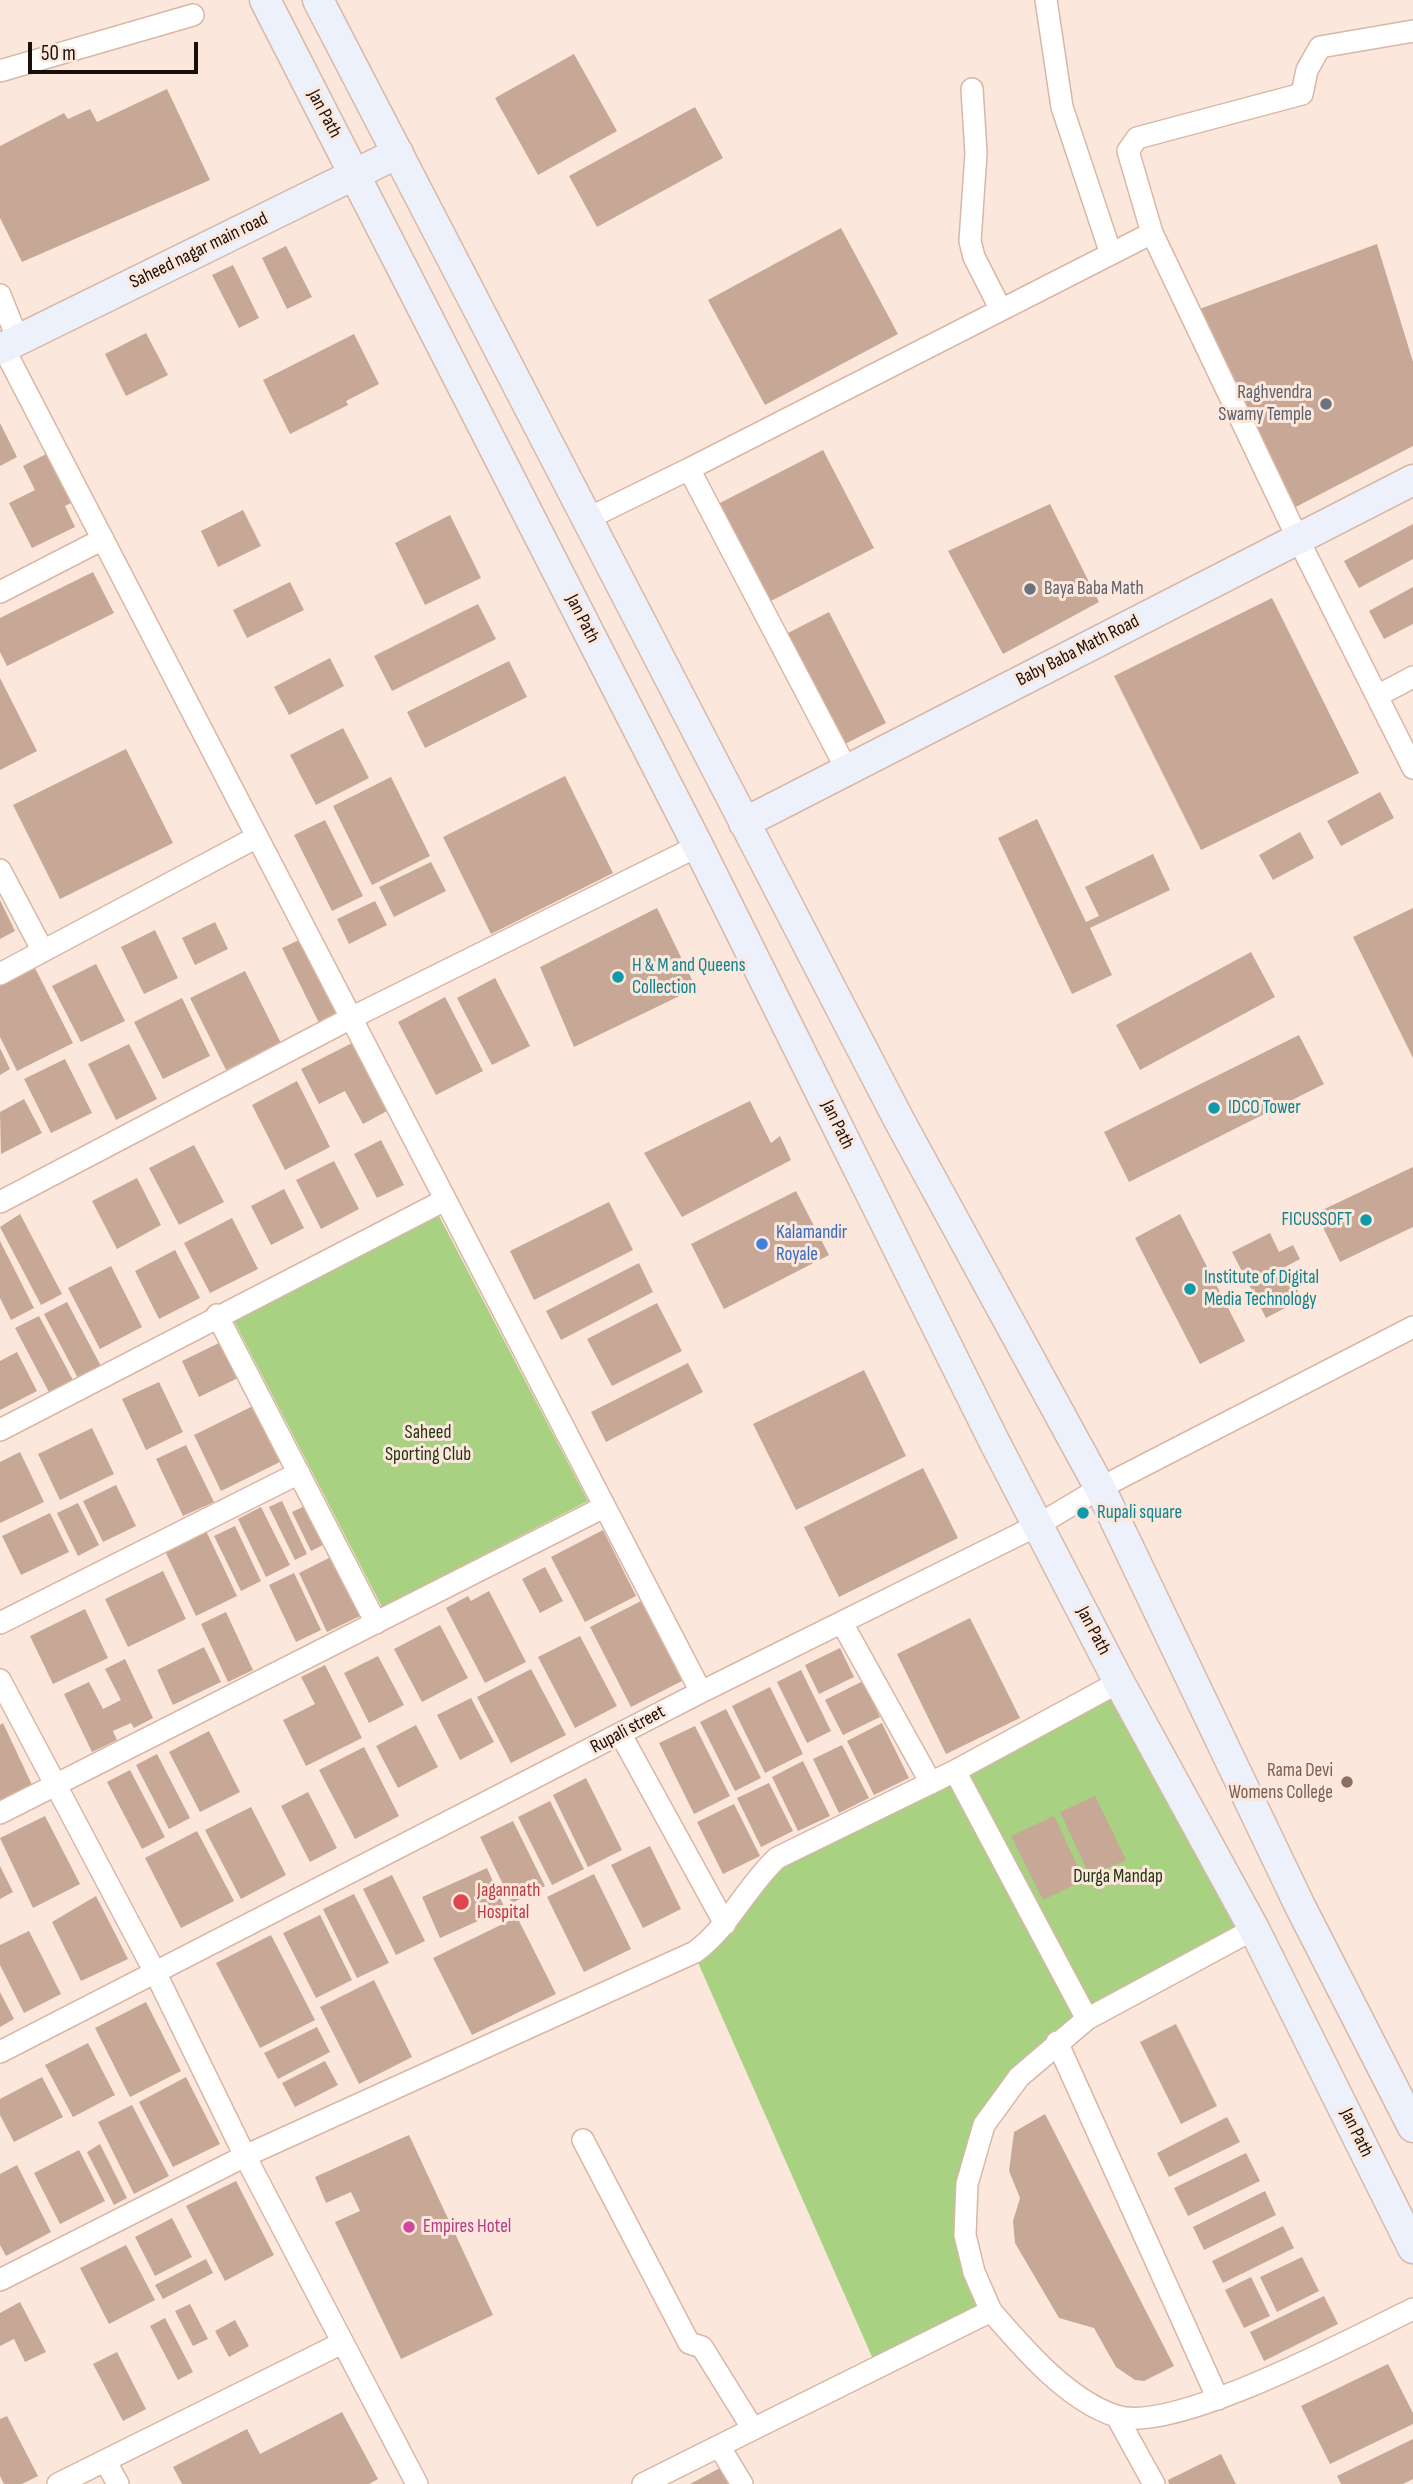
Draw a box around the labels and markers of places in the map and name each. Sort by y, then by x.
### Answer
place label: Raghvendra Swamy Temple [1218,382,1312,426]
marker: Raghvendra Swamy Temple [1318,396,1334,412]
place label: Baya Baba Math [1044,578,1144,600]
marker: Baya Baba Math [1022,581,1038,597]
place label: H & M and Queens Collection [632,955,746,999]
marker: H & M and Queens Collection [610,969,626,985]
place label: IDCO Tower [1228,1097,1301,1119]
marker: IDCO Tower [1206,1100,1222,1116]
place label: FICUSSOFT [1282,1209,1352,1231]
marker: FICUSSOFT [1358,1212,1374,1228]
place label: Kalamandir Royale [776,1222,847,1266]
marker: Kalamandir Royale [754,1236,770,1252]
place label: Institute of Digital Media Technology [1204,1267,1319,1311]
marker: Institute of Digital Media Technology [1182,1281,1198,1297]
place label: Rupali square [1097,1502,1182,1524]
marker: Rupali square [1075,1505,1091,1521]
place label: Rama Devi Womens College [1228,1760,1333,1804]
marker: Rama Devi Womens College [1339,1774,1355,1790]
place label: Jagannath Hospital [477,1880,540,1924]
marker: Jagannath Hospital [451,1892,471,1912]
place label: Empires Hotel [423,2216,511,2238]
marker: Empires Hotel [401,2219,417,2235]

